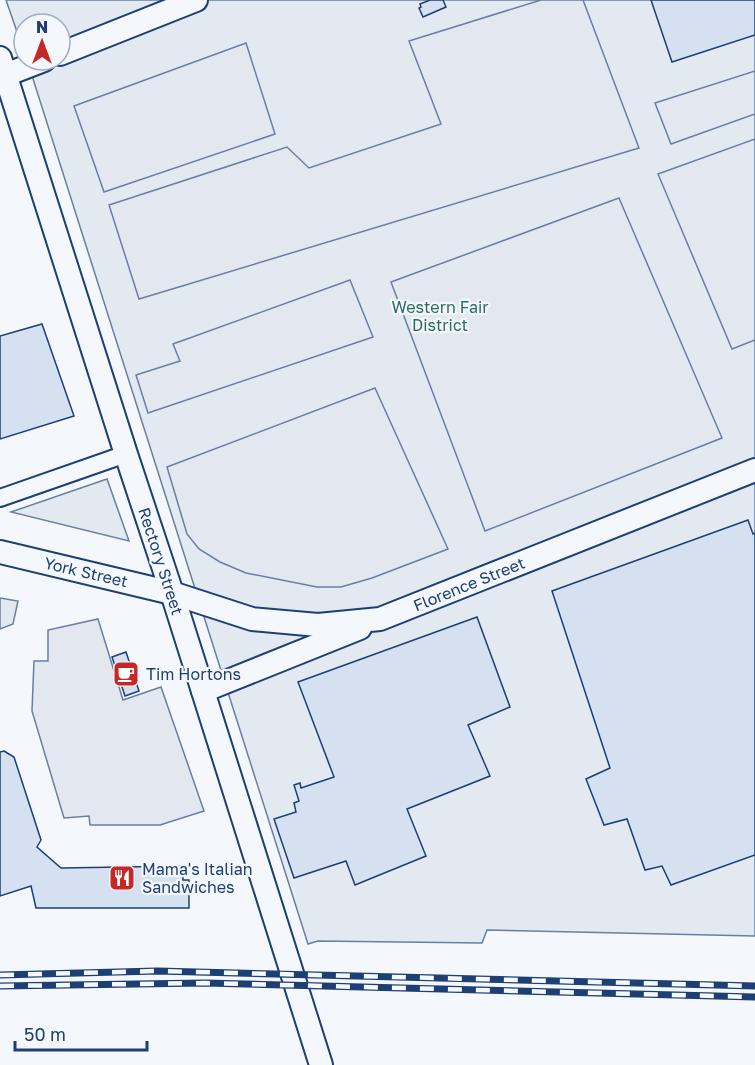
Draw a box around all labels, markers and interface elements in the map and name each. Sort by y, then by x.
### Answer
north arrow [12,12,72,72]
text: N [36,17,48,37]
park label: Western Fair District [391,297,489,335]
street label: Rectory Street [134,505,188,617]
street label: York Street [42,553,130,591]
street label: Florence Street [410,553,528,615]
cafe icon: Tim Hortons [111,659,141,689]
place label: Tim Hortons [146,664,241,684]
place label: Mama's Italian Sandwiches [142,859,253,897]
restaurant icon: Mama's Italian Sandwiches [107,863,137,893]
scale bar [15,1014,147,1052]
text: 50 m [24,1023,66,1045]

